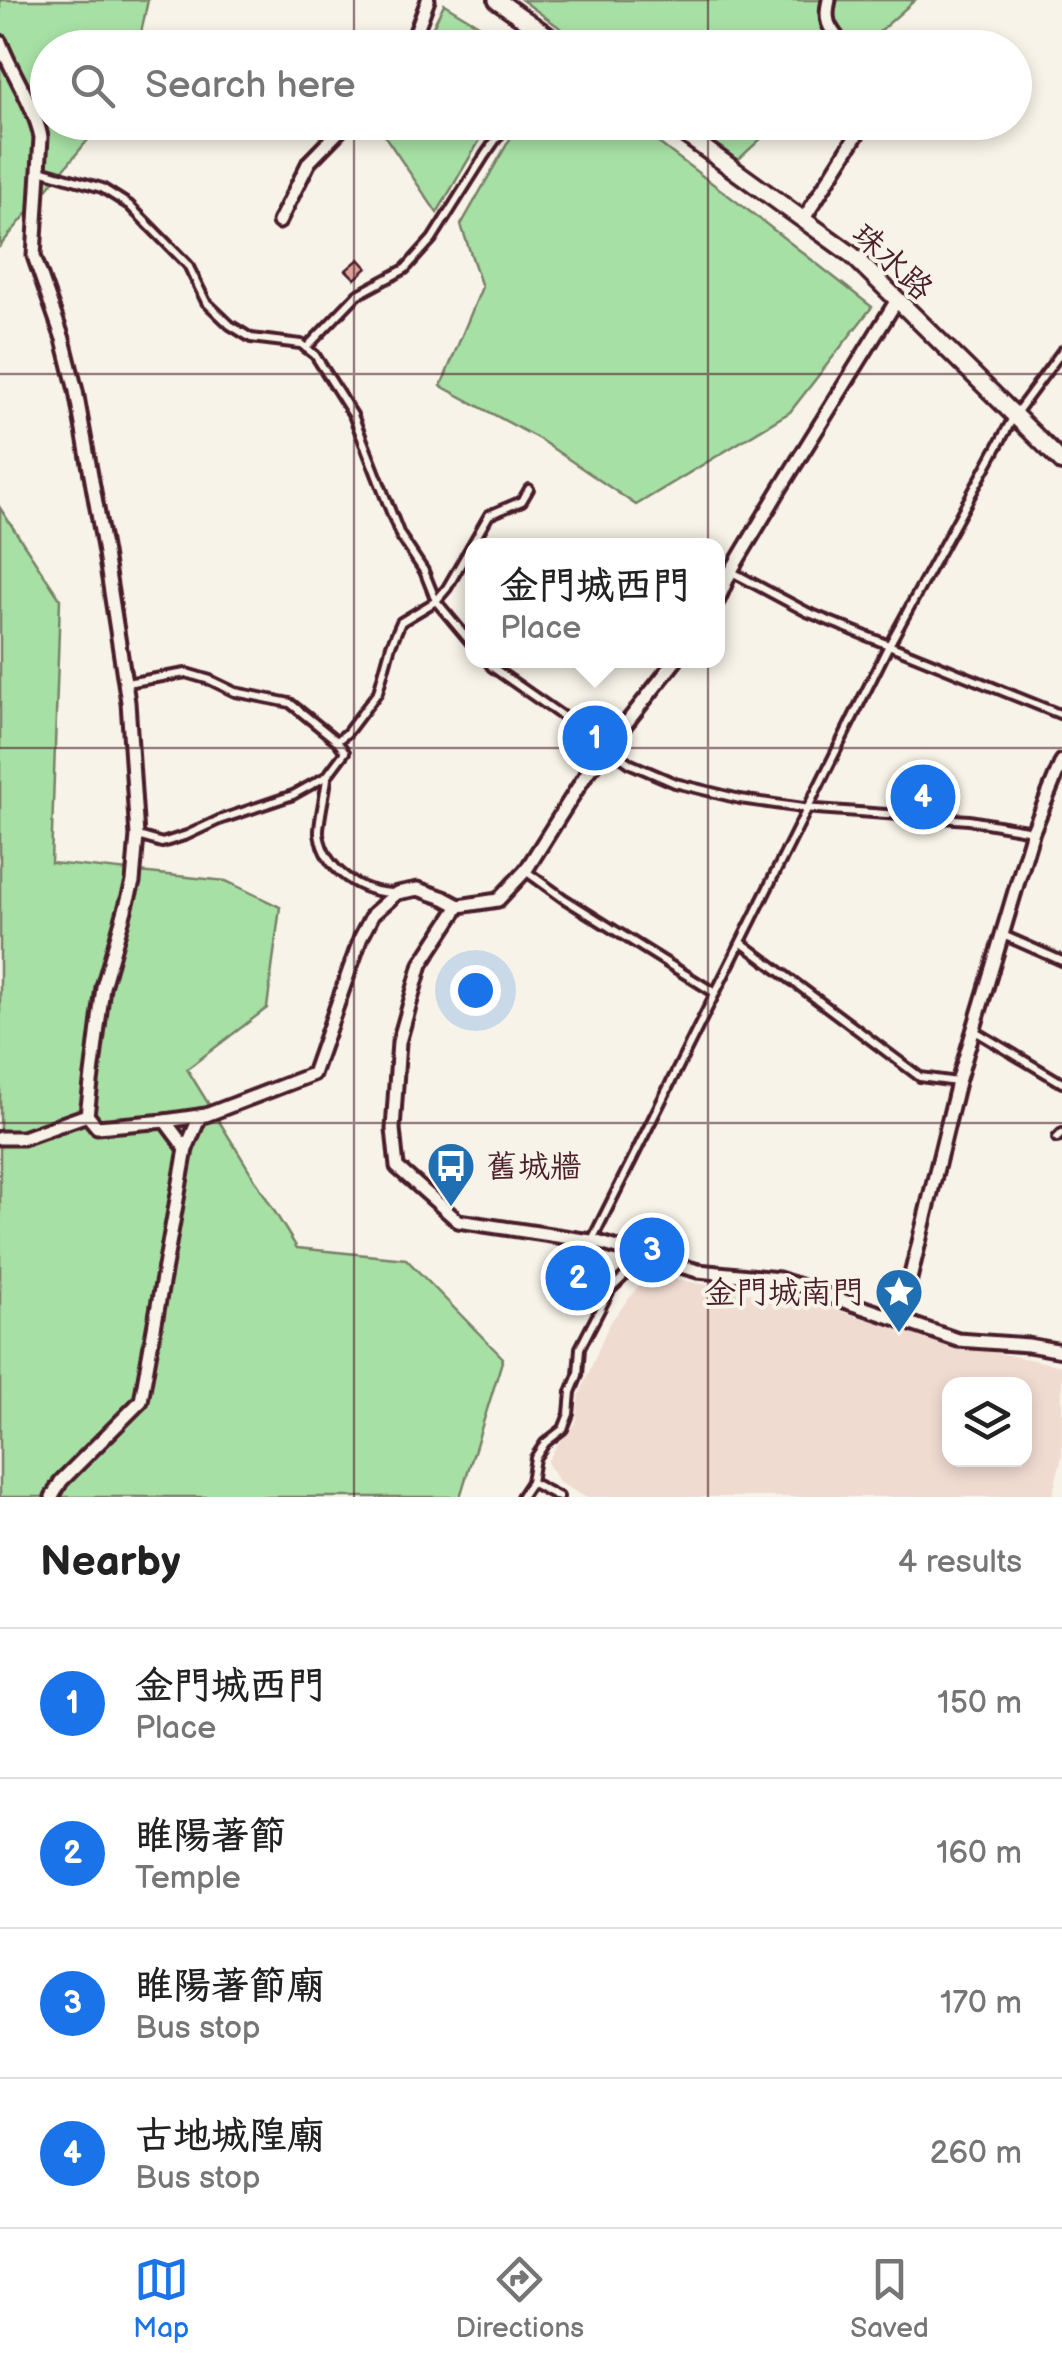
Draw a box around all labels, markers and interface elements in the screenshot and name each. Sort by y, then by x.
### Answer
search box [30,30,1032,140]
icon: search [65,58,120,113]
text: Search here [145,63,356,108]
street label: 珠水路 [844,215,940,309]
popup [465,538,725,668]
text: 金門城西門 [500,564,690,609]
text: Place [500,609,581,648]
pin: 1 [562,700,628,776]
pin: 4 [890,760,956,834]
your location [450,965,501,1016]
bus stop icon: 舊城牆 [425,1140,477,1208]
place label: 舊城牆 [486,1148,582,1187]
pin: 3 [620,1212,684,1288]
pin: 2 [546,1240,610,1316]
place icon: 金門城南門 [873,1266,925,1334]
place label: 金門城南門 [704,1274,864,1313]
map controls [942,1377,1032,1467]
button: layers [942,1377,1032,1467]
text: Nearby [40,1537,180,1588]
text: 4 results [898,1543,1022,1582]
text: 金門城西門 [135,1664,325,1709]
text: 1 [66,1684,79,1723]
text: 150 m [937,1684,1022,1723]
text: Place [135,1709,216,1748]
text: 睢陽著節 [135,1814,287,1859]
text: 2 [63,1834,82,1873]
text: 160 m [936,1834,1022,1873]
text: Temple [135,1859,241,1898]
text: 睢陽著節廟 [135,1964,325,2009]
text: 3 [63,1984,82,2023]
text: 170 m [940,1984,1022,2023]
text: Bus stop [135,2009,261,2048]
text: 古地城隍廟 [135,2114,325,2159]
text: 4 [63,2134,82,2173]
text: 260 m [930,2134,1022,2173]
text: Bus stop [135,2159,261,2198]
tab: Map [133,2252,189,2345]
tab: Directions [455,2252,584,2345]
tab: Saved [850,2252,929,2345]

